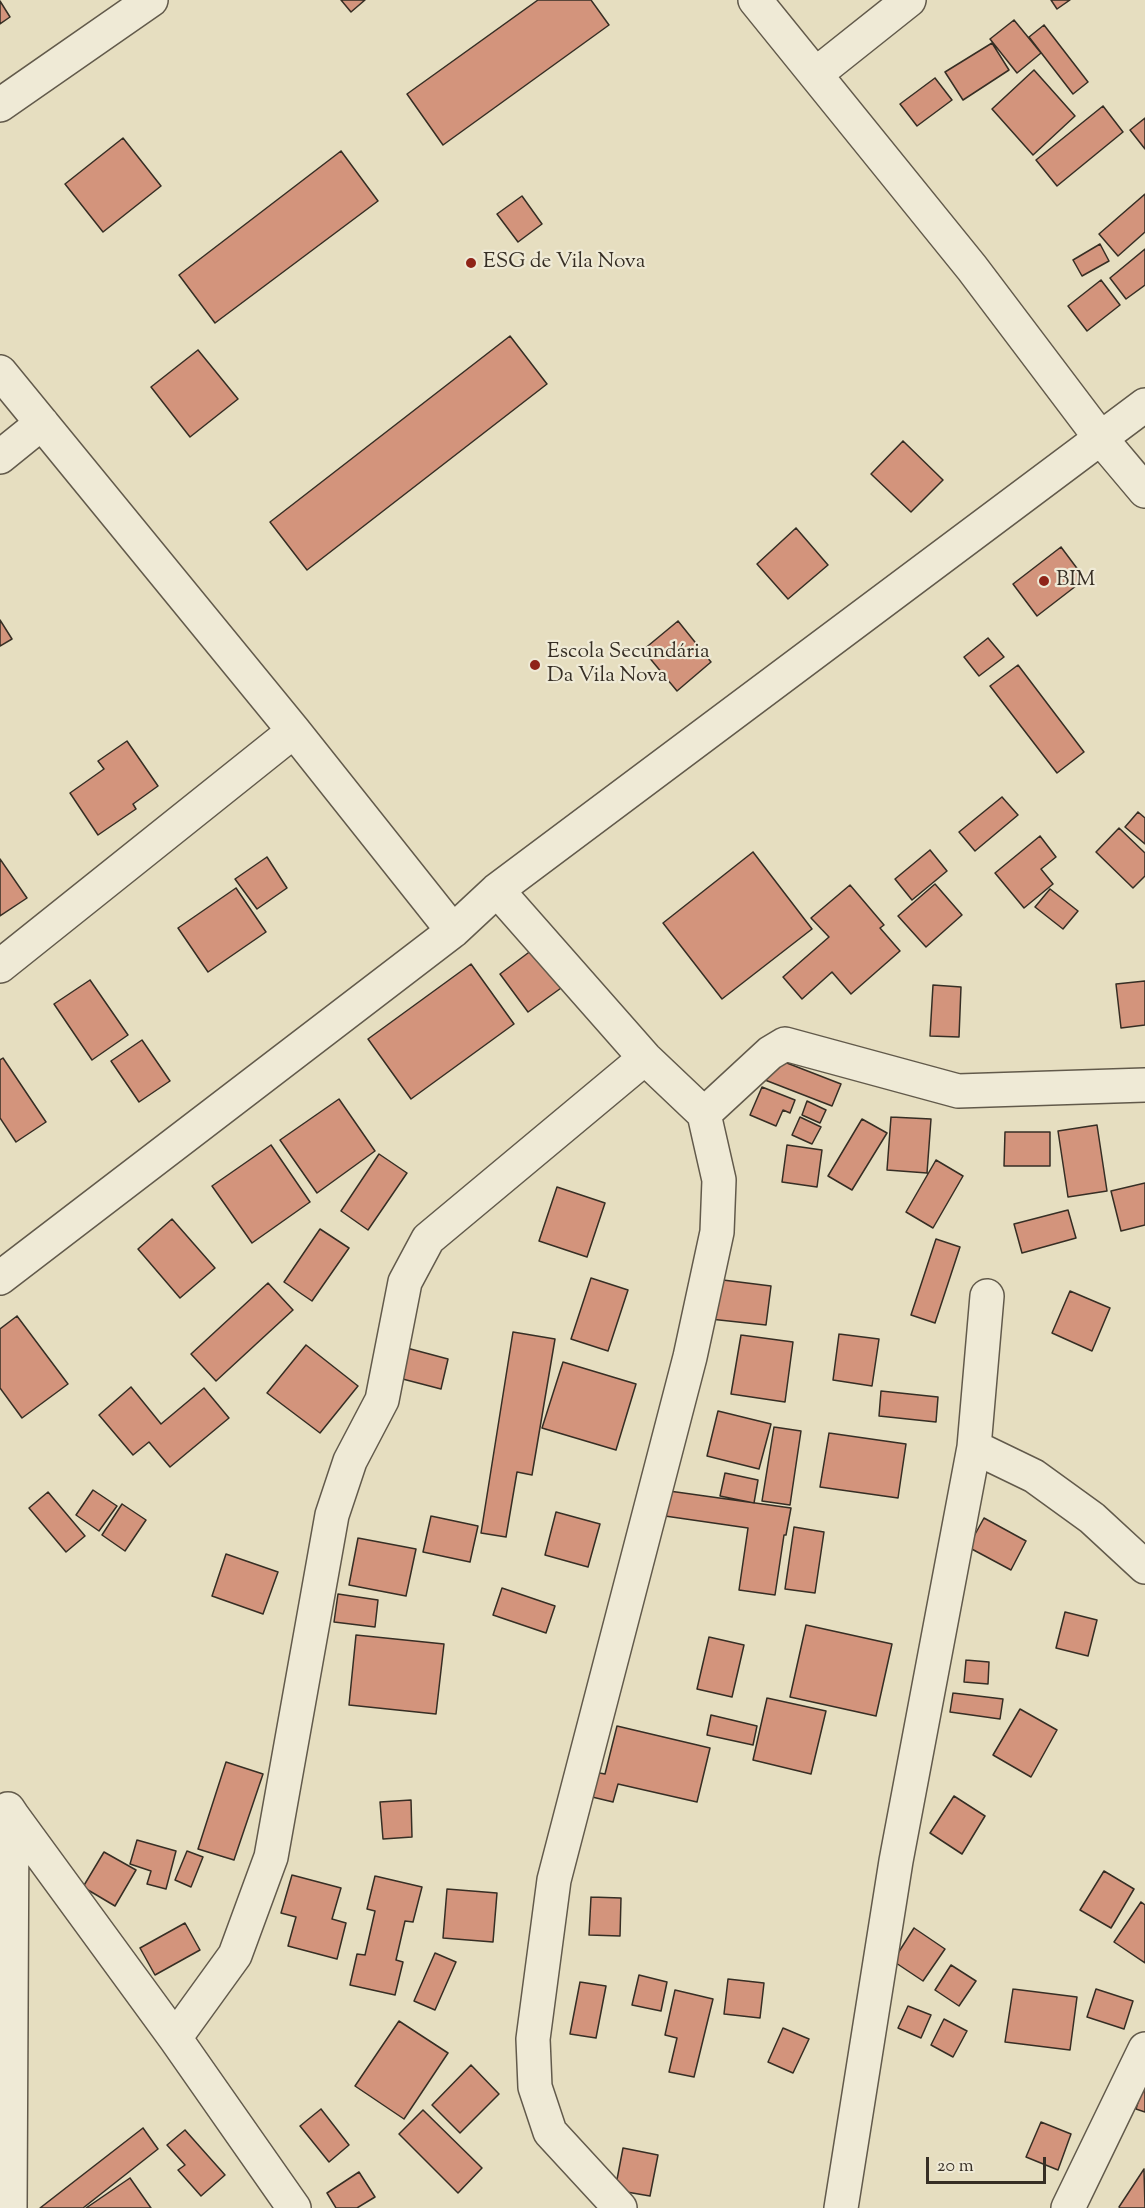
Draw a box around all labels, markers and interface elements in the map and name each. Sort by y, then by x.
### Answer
place label: ESG de Vila Nova [483,250,645,276]
marker: ESG de Vila Nova [464,256,478,270]
place label: BIM [1056,568,1095,594]
marker: BIM [1037,574,1051,588]
place label: Escola Secundária Da Vila Nova [547,640,710,690]
marker: Escola Secundária Da Vila Nova [528,658,542,672]
scale bar [929,2145,1049,2183]
text: 20 m [937,2154,974,2180]

